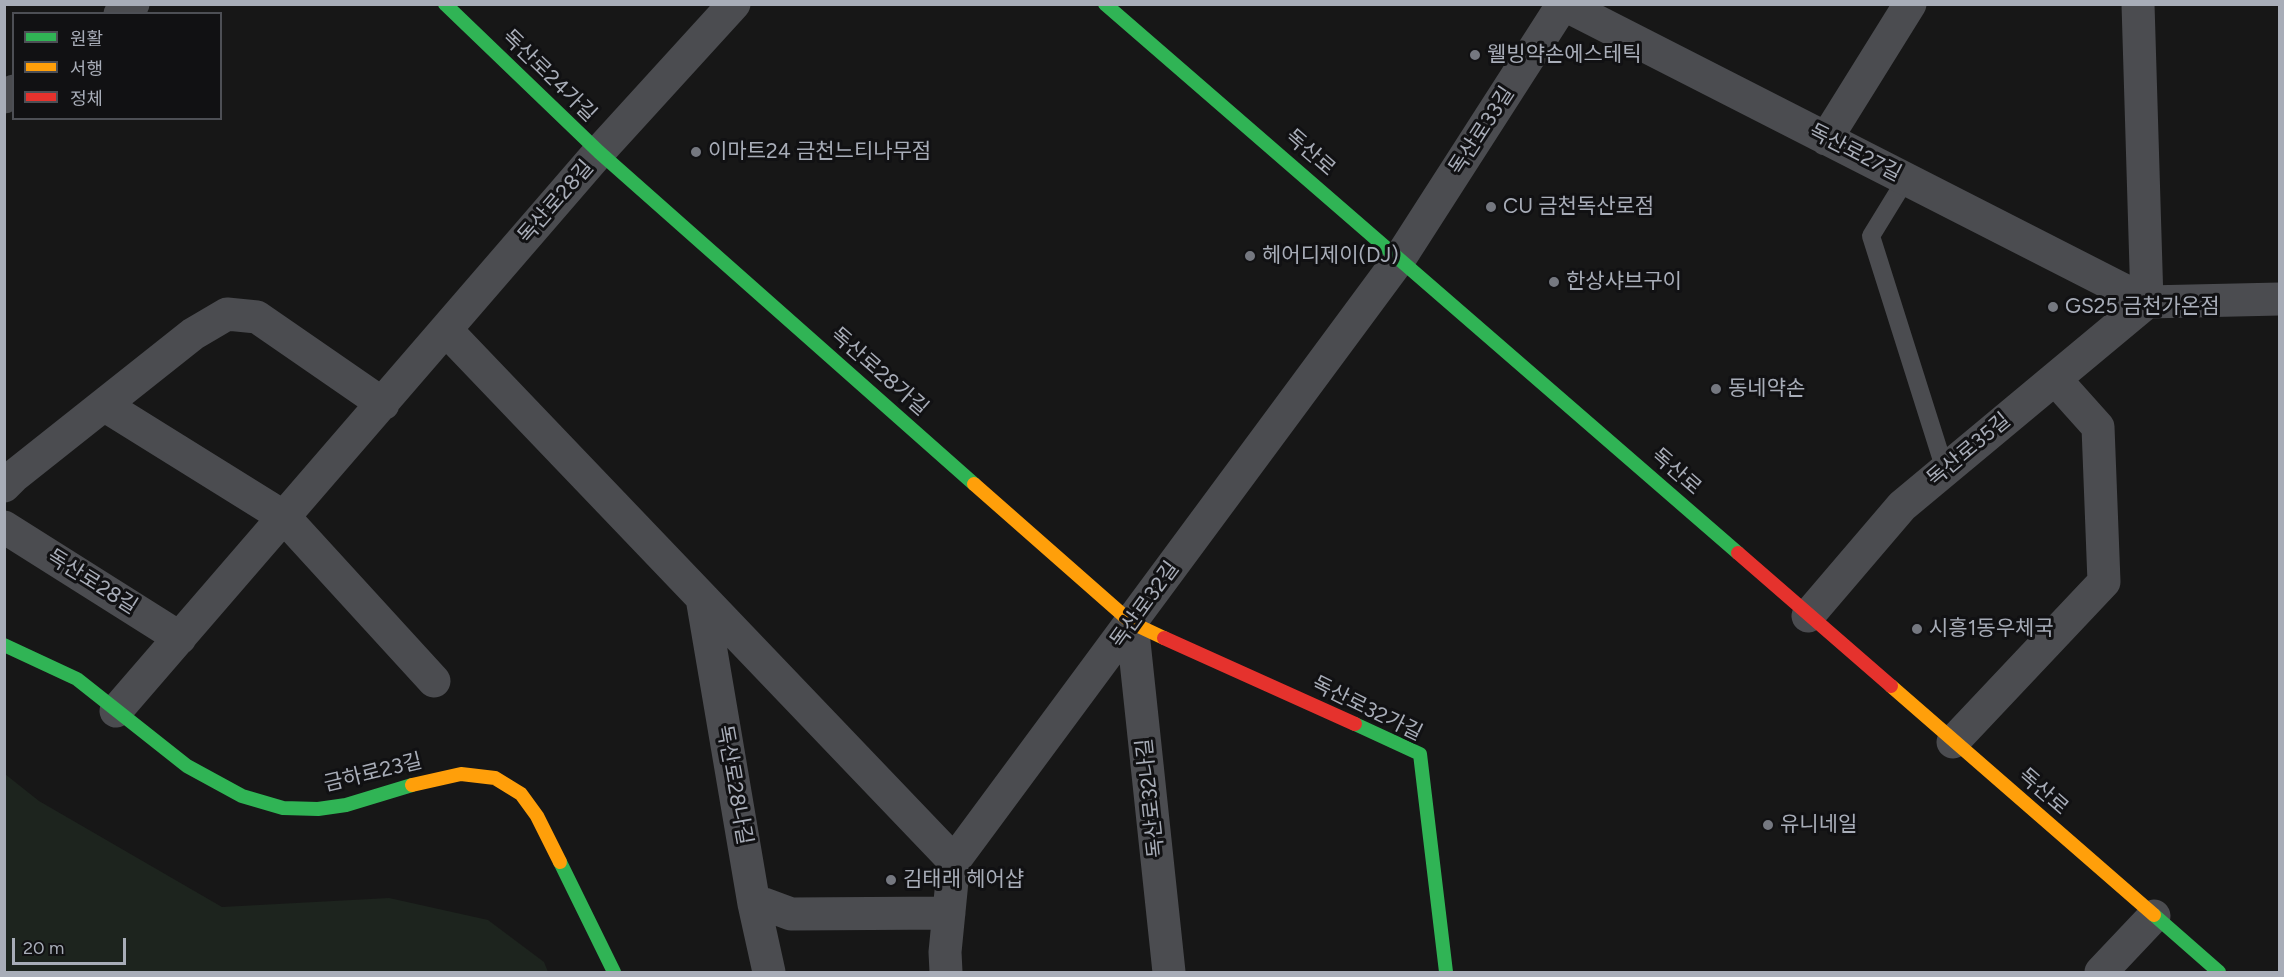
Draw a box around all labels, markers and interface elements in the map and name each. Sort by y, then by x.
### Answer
legend [12,12,222,120]
street label: 독산로24가길 [497,25,601,127]
text: 원활 [70,28,103,50]
place label: 웰빙약손에스테틱 [1487,42,1642,68]
marker: 웰빙약손에스테틱 [1468,48,1482,62]
text: 서행 [70,58,103,80]
street label: 독산로33길 [1444,82,1520,180]
text: 정체 [70,88,103,110]
street label: 독산로27길 [1805,119,1905,187]
street label: 독산로 [1280,124,1340,182]
place label: 이마트24 금천느티나무점 [708,139,931,165]
marker: 이마트24 금천느티나무점 [689,145,703,159]
street label: 독산로28길 [513,155,599,249]
place label: CU 금천독산로점 [1503,194,1654,220]
marker: CU 금천독산로점 [1484,200,1498,214]
place label: 헤어디제이(DJ) [1262,243,1399,269]
marker: 헤어디제이(DJ) [1243,249,1257,263]
place label: 한상샤브구이 [1566,269,1682,295]
marker: 한상샤브구이 [1547,275,1561,289]
place label: GS25 금천가온점 [2065,294,2219,320]
marker: GS25 금천가온점 [2046,300,2060,314]
street label: 독산로28가길 [825,323,933,421]
place label: 동네약손 [1728,376,1805,402]
marker: 동네약손 [1709,382,1723,396]
street label: 독산로35길 [1922,408,2016,492]
street label: 독산로 [1646,443,1706,501]
street label: 독산로28길 [42,544,142,620]
street label: 독산로32길 [1105,557,1185,653]
place label: 시흥1동우체국 [1929,616,2054,642]
marker: 시흥1동우체국 [1910,622,1924,636]
street label: 독산로32가길 [1308,671,1426,747]
street label: 독산로28나길 [711,723,757,847]
street label: 독산로32나길 [1132,737,1170,859]
street label: 금하로23길 [321,749,425,797]
street label: 독산로 [2013,763,2073,821]
place label: 유니네일 [1780,812,1857,838]
marker: 유니네일 [1761,818,1775,832]
place label: 김태래 헤어샵 [903,867,1024,893]
marker: 김태래 헤어샵 [884,873,898,887]
scale bar [15,926,129,964]
text: 20 m [23,937,64,959]

